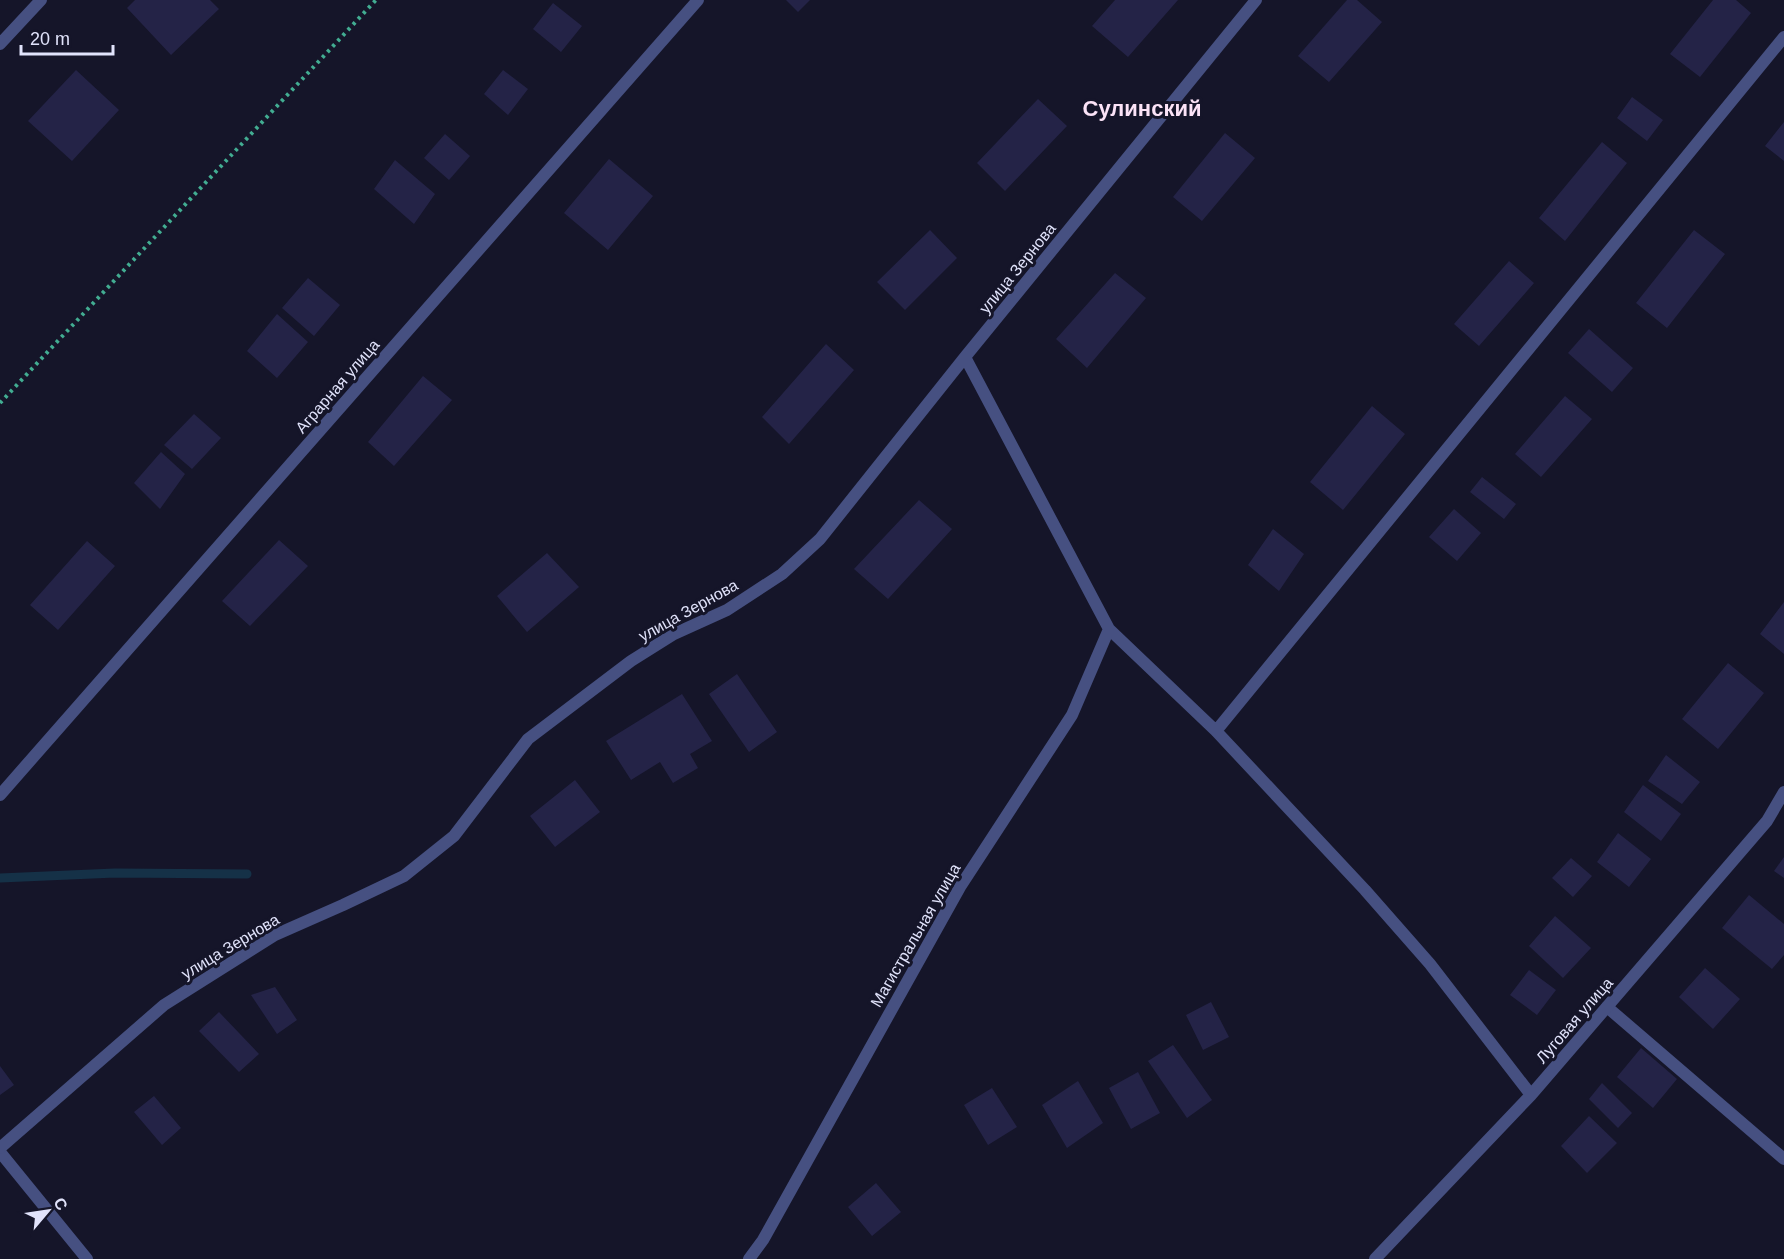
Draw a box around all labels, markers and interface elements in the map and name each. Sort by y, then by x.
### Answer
scale bar [21,18,112,56]
text: 20 m [30,29,70,49]
district label: Сулинский [1083,96,1201,121]
street label: улица Зернова [976,220,1059,317]
street label: Аграрная улица [292,336,383,436]
street label: улица Зернова [636,576,741,645]
street label: Магистральная улица [867,860,964,1010]
street label: улица Зернова [178,911,282,982]
street label: Луговая улица [1533,974,1616,1066]
north arrow [18,1181,78,1241]
text: С [50,1195,71,1214]

